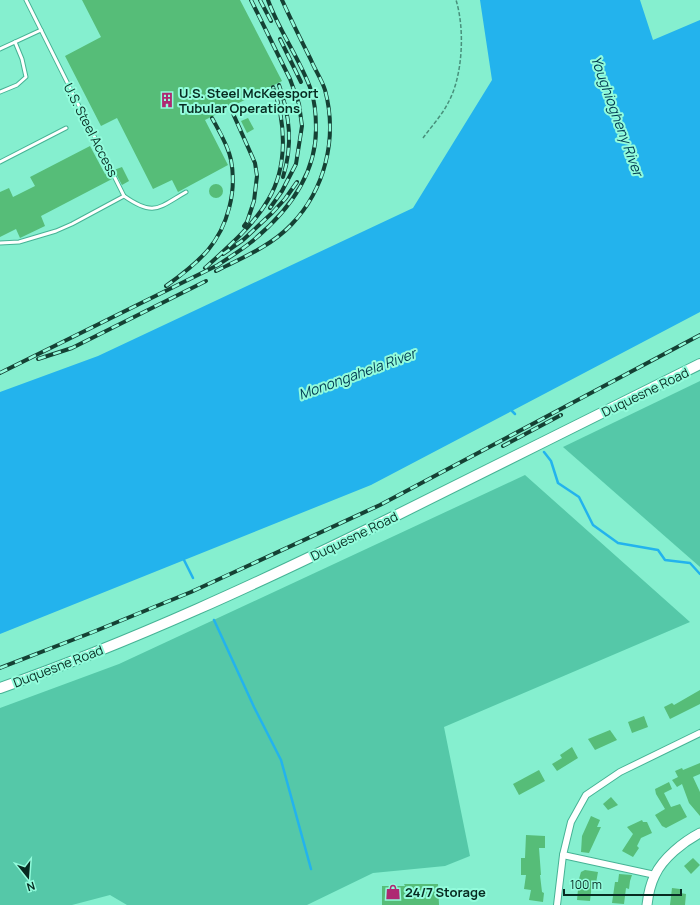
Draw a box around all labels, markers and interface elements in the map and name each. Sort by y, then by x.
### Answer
water label: Youghiogheny River [587,53,649,180]
street label: U.S. Steel Access [60,80,122,180]
place label: U.S. Steel McKeesport Tubular Operations [179,84,319,117]
building icon: U.S. Steel McKeesport Tubular Operations [158,91,176,109]
water label: Monongahela River [296,343,420,404]
street label: Duquesne Road [598,363,692,421]
street label: Duquesne Road [307,507,401,565]
street label: Duquesne Road [10,641,106,691]
north arrow [8,857,48,897]
scale bar [564,871,681,897]
text: 100 m [570,876,602,893]
text: N [25,879,37,895]
shop icon: 24/7 Storage [384,883,402,901]
place label: 24/7 Storage [405,883,486,901]

